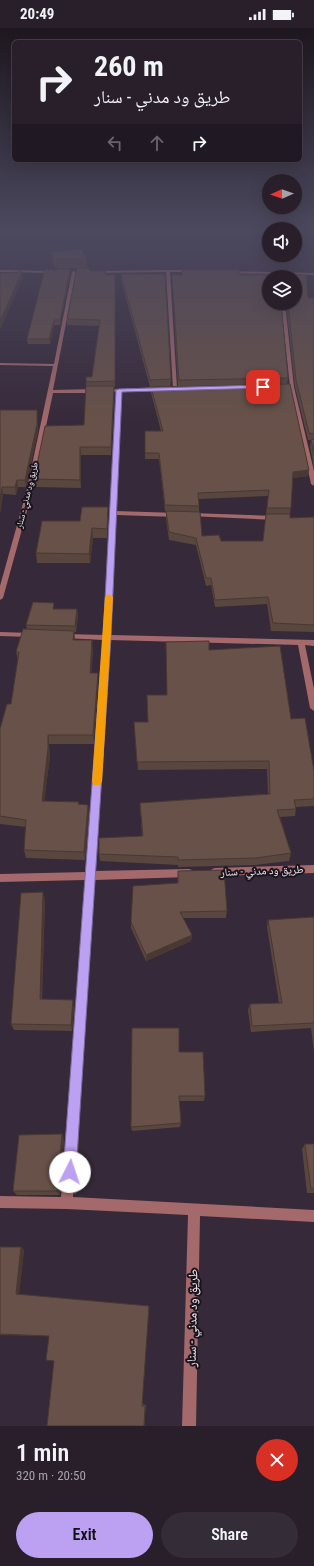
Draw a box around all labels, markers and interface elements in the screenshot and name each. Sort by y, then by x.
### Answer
text: 20:49 [20,5,54,23]
text: 260 m [94,50,164,83]
icon: right [28,56,80,108]
text: طريق ود مدني - سنار [94,86,230,107]
icon: left [104,132,126,154]
icon: ahead [146,132,168,154]
icon: right [188,132,210,154]
north arrow [262,174,302,214]
map controls [262,174,302,310]
button: sound [262,222,302,262]
button: layers [262,270,302,310]
pin [246,370,280,404]
icon: arrive [252,376,274,398]
street label: طريق ود مدني - سنار [14,461,42,531]
street label: طريق ود مدني - سنار [219,863,304,881]
position arrow [49,1151,91,1193]
street label: طريق ود مدني - سنار [184,1269,204,1368]
text: 1 min [16,1439,69,1467]
button: close [256,1439,298,1481]
text: 320 m · 20:50 [16,1468,86,1483]
button: Exit [16,1512,153,1558]
button: Share [161,1512,298,1558]

